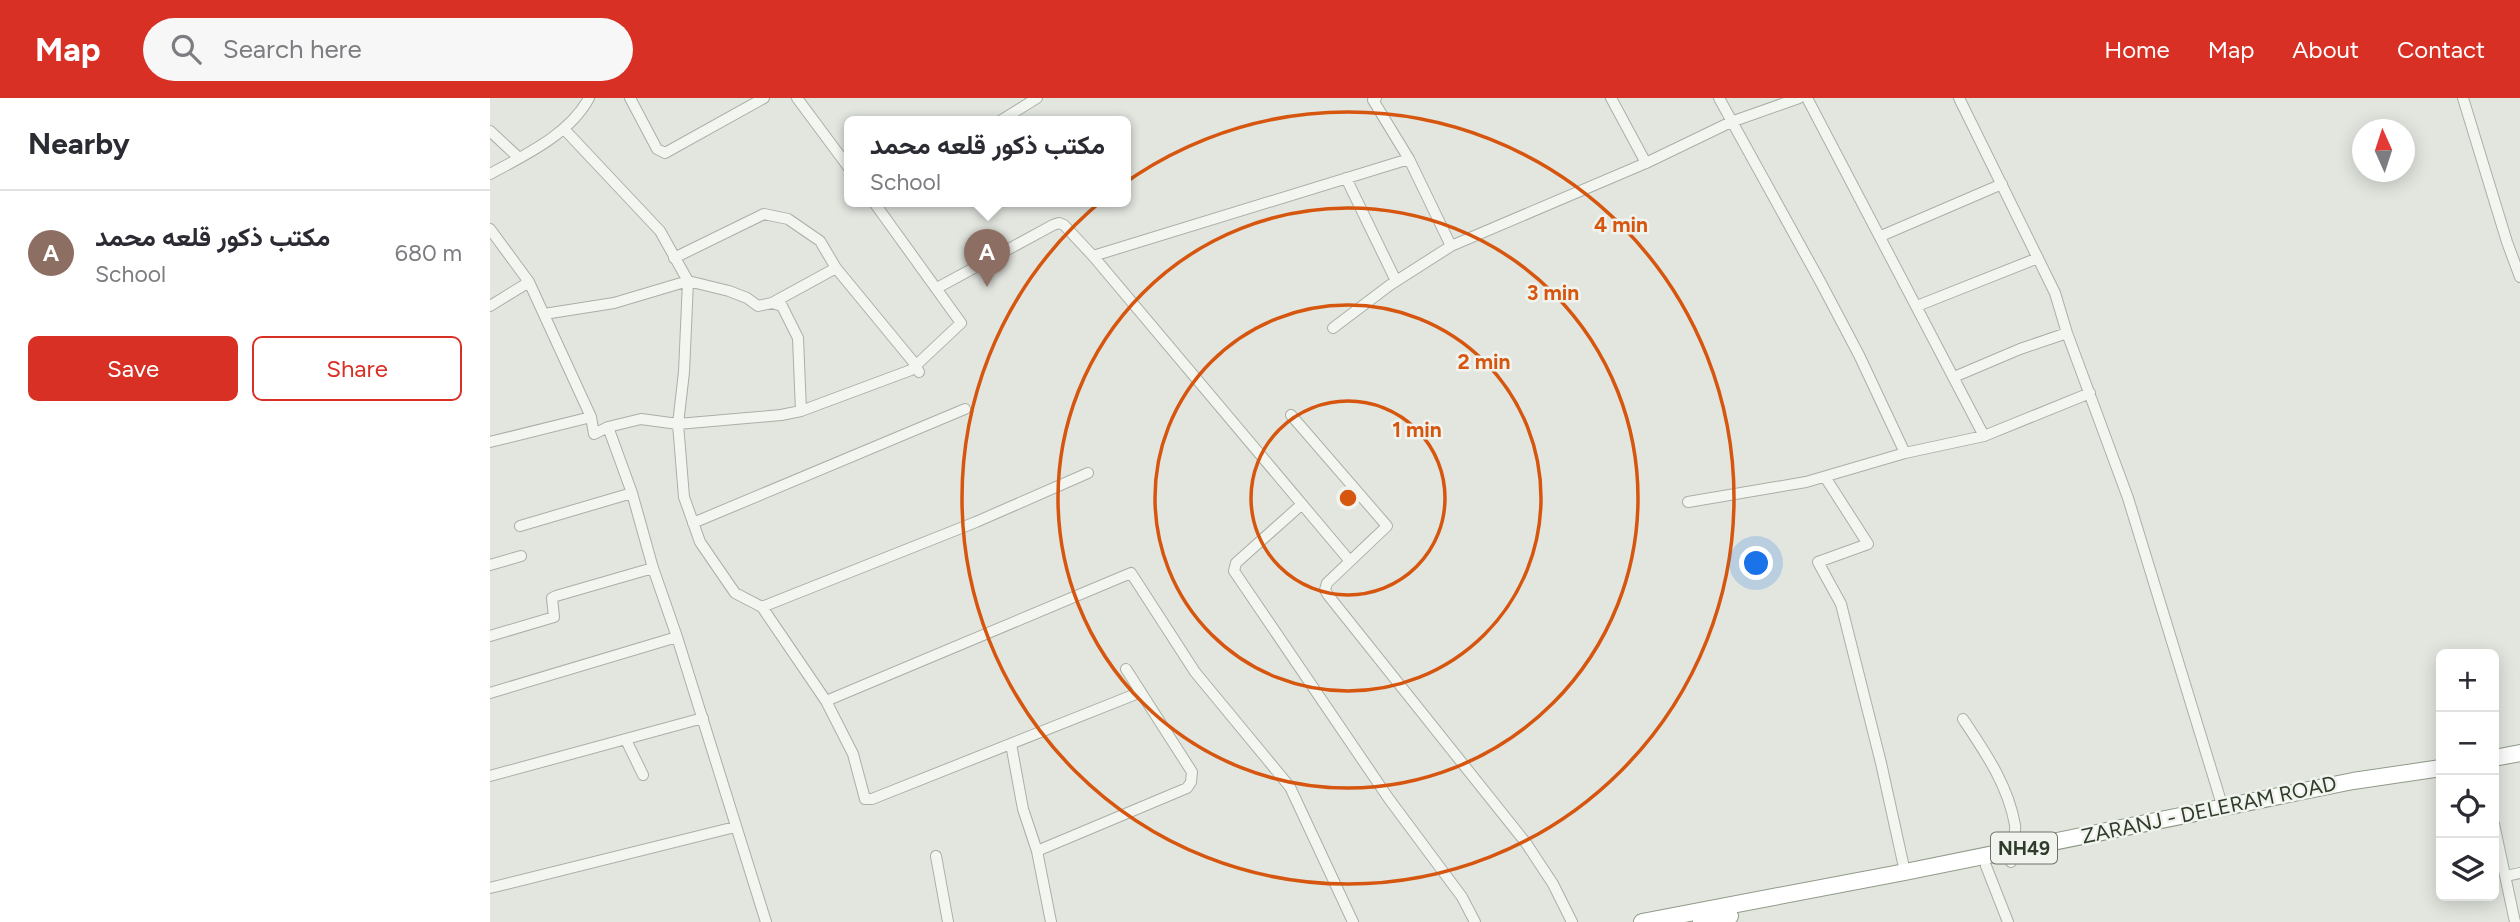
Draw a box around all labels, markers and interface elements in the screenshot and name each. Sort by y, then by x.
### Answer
search box [143,18,633,81]
text: Map [35,30,101,69]
icon: search [167,30,205,68]
text: Search here [223,33,362,65]
text: Home [2104,35,2170,64]
text: Map [2208,35,2254,64]
text: About [2292,35,2359,64]
text: Contact [2397,35,2485,64]
popup [844,116,1131,207]
north arrow [2352,119,2415,182]
text: Nearby [28,125,130,162]
text: مکتب ذکور قلعه محمد [870,129,1105,161]
text: School [870,168,941,196]
text: 4 min [1594,212,1648,237]
text: مکتب ذکور قلعه محمد [95,221,330,253]
pin: A [964,229,1010,287]
text: A [43,239,59,267]
text: 680 m [395,239,462,267]
text: School [95,260,166,288]
text: 3 min [1527,280,1579,305]
button: Save [28,336,238,401]
button: Share [252,336,462,401]
text: 2 min [1458,349,1510,374]
text: 1 min [1392,417,1442,442]
centre of rings [1336,486,1360,510]
your location [1739,546,1773,580]
map controls [2436,649,2499,901]
button: + [2436,649,2499,712]
button: − [2436,712,2499,775]
street label: ZARANJ - DELERAM ROAD [2079,770,2339,849]
button: locate [2436,775,2499,838]
road number: NH49 [1991,832,2057,863]
button: layers [2436,838,2499,901]

